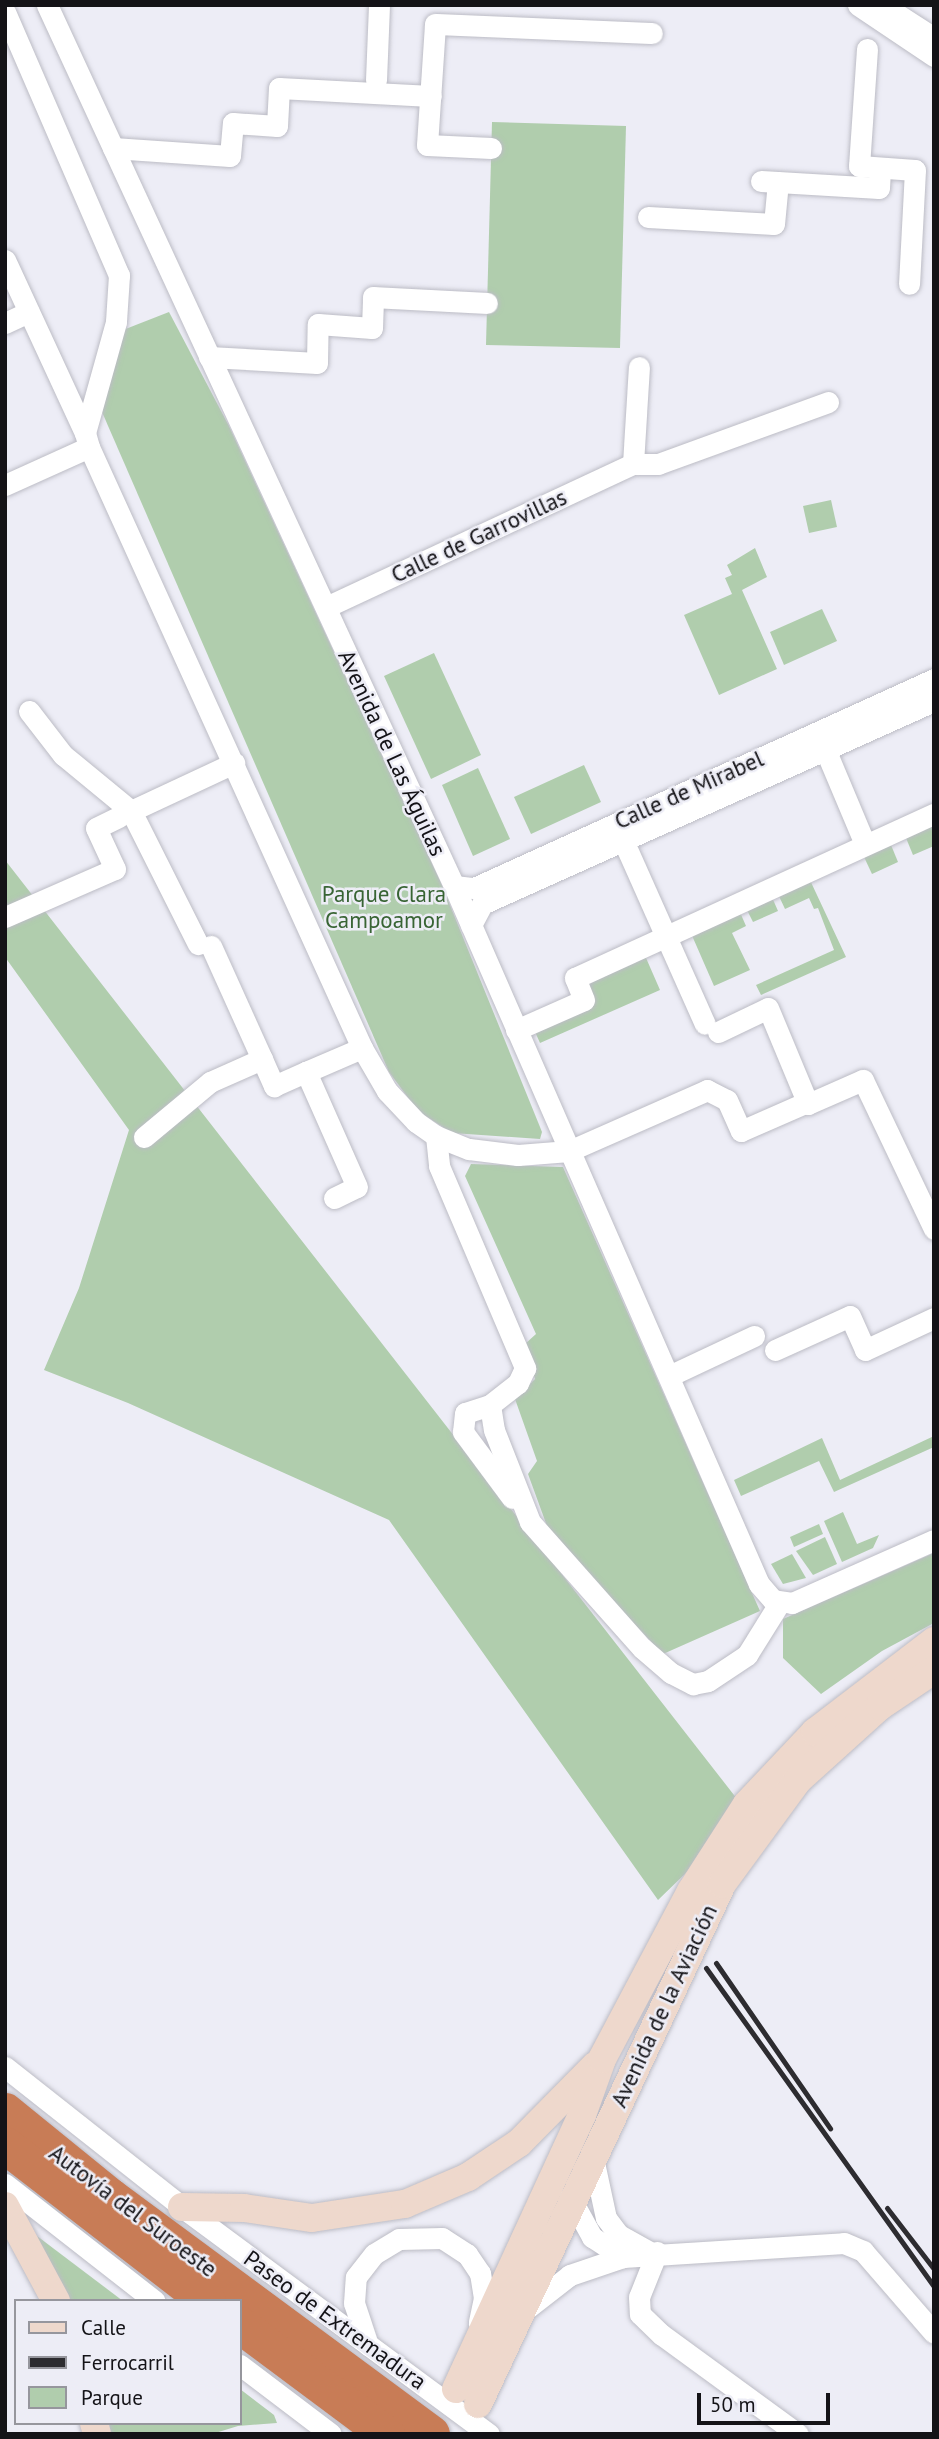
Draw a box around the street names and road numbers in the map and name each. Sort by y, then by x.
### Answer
street label: Calle de Garrovillas [387,483,571,589]
street label: Avenida de Las Águilas [332,645,452,861]
street label: Calle de Mirabel [610,745,768,835]
street label: Avenida de la Aviación [605,1900,723,2112]
street label: Autovía del Suroeste [44,2139,222,2283]
street label: Paseo de Extremadura [238,2245,432,2395]

